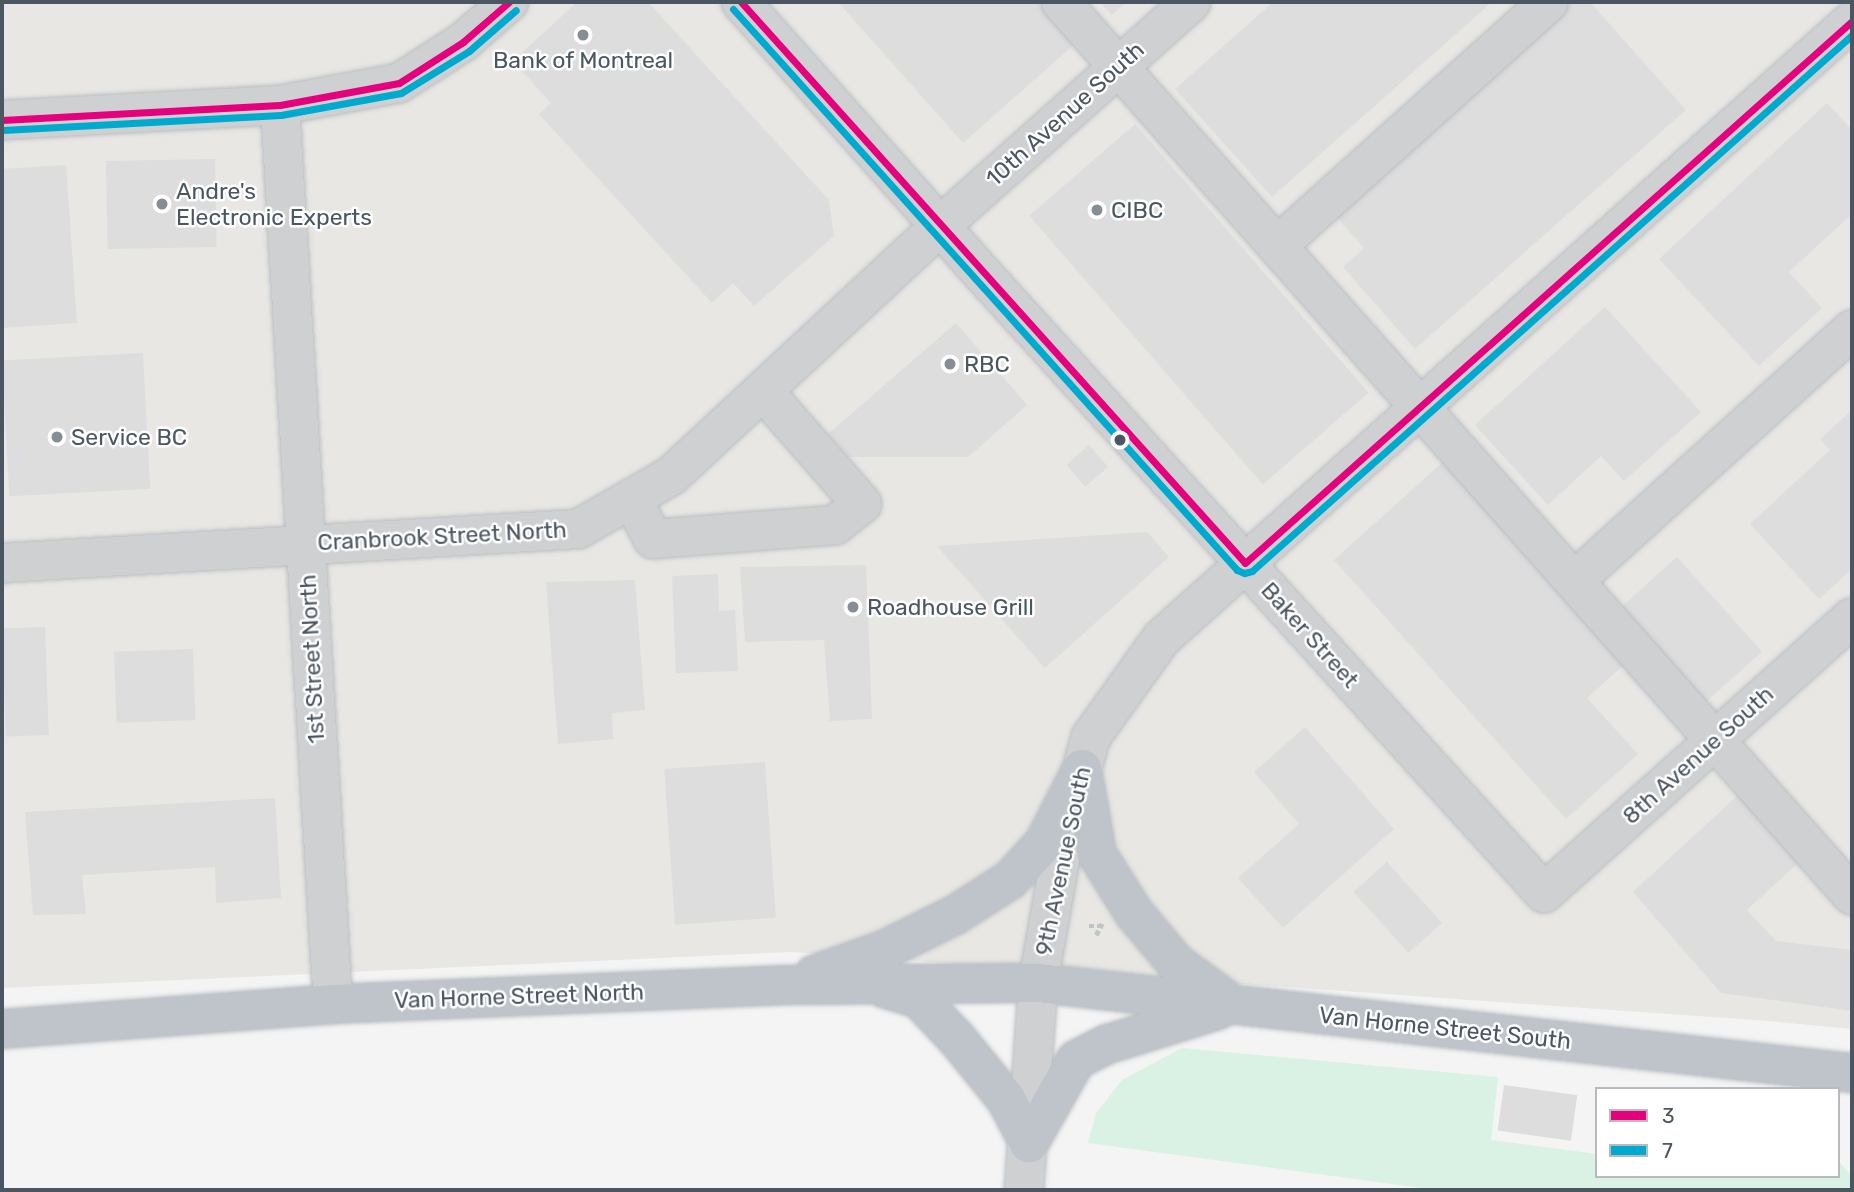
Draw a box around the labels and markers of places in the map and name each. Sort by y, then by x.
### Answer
marker: Bank of Montreal [575,27,591,43]
place label: Bank of Montreal [493,46,673,74]
place label: Andre's Electronic Experts [176,177,372,231]
marker: Andre's Electronic Experts [154,196,170,212]
place label: CIBC [1111,196,1163,224]
marker: CIBC [1089,202,1105,218]
place label: RBC [964,350,1010,378]
marker: RBC [942,356,958,372]
place label: Service BC [71,423,187,451]
marker: Service BC [49,429,65,445]
unlabelled marker [1113,433,1127,447]
place label: Roadhouse Grill [867,593,1034,621]
marker: Roadhouse Grill [845,599,861,615]

